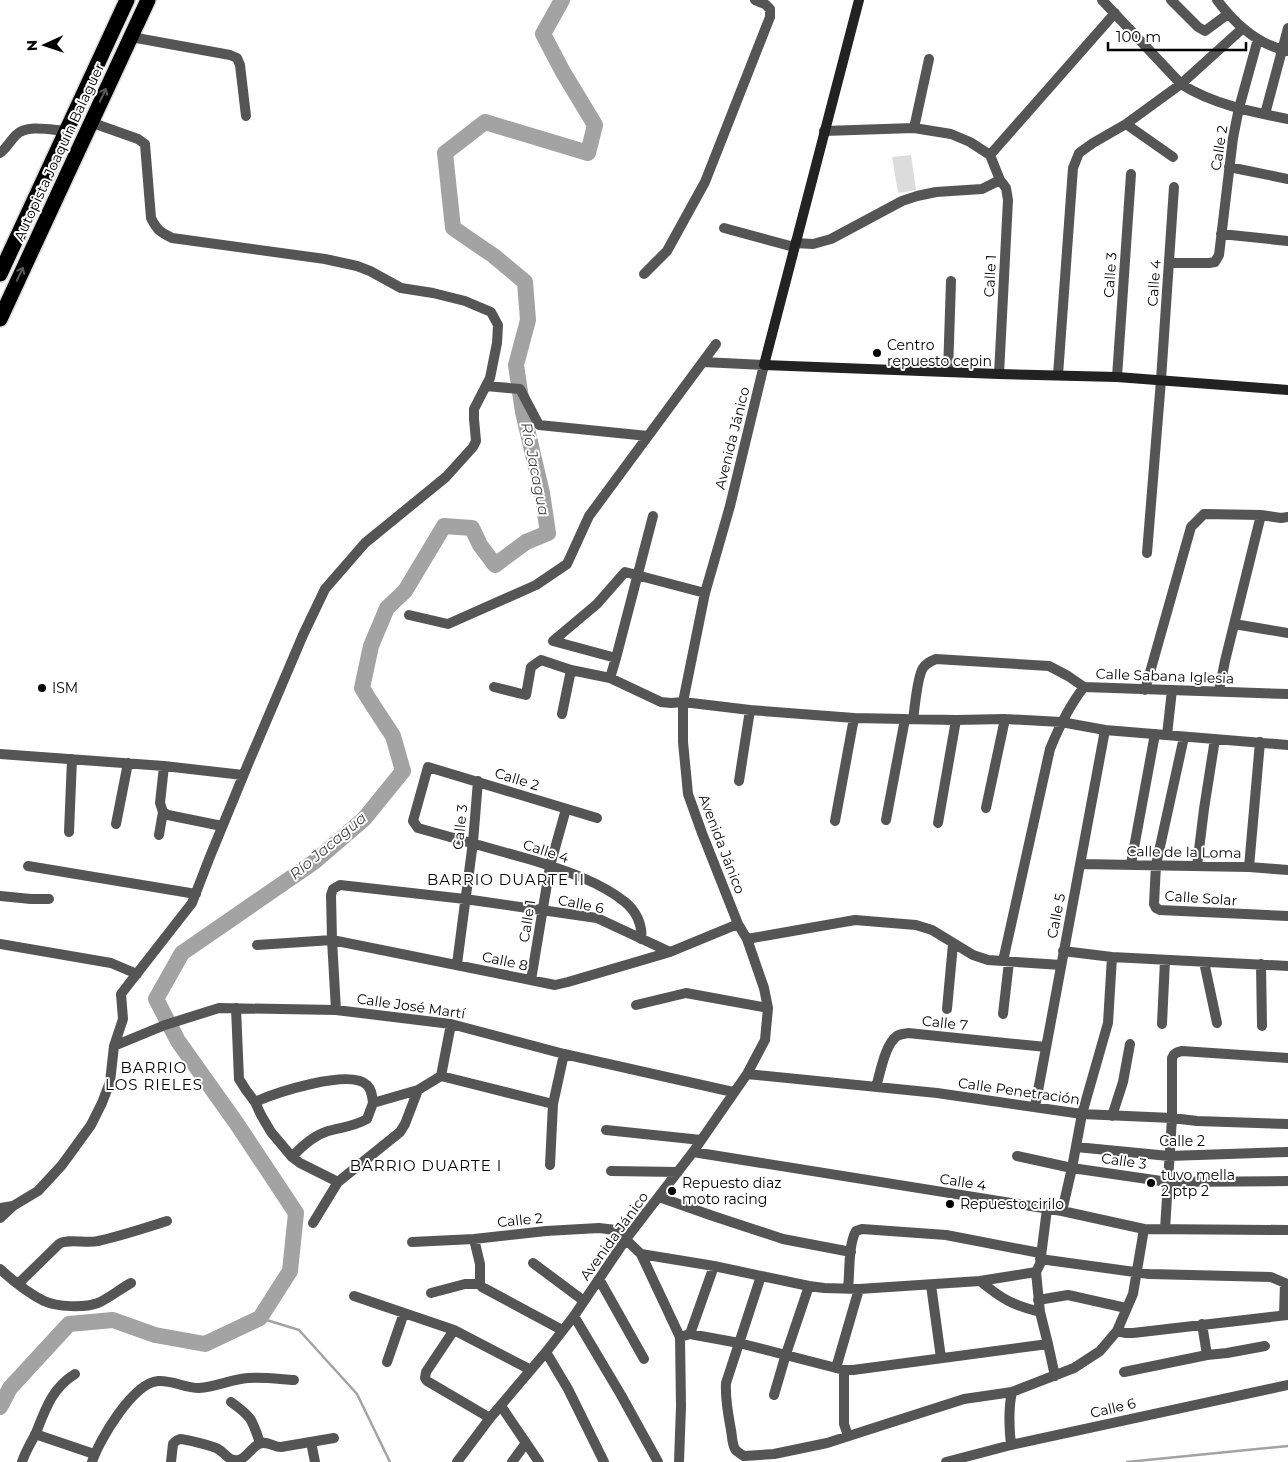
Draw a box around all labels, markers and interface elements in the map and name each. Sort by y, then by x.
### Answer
north arrow [20,20,70,70]
scale bar [1108,20,1246,52]
text: 100 m [1116,27,1161,46]
text: N [23,40,41,52]
street label: Autopista Joaquín Balaguer [10,60,108,244]
one-way arrow [99,88,108,103]
street label: Calle 2 [1207,124,1231,172]
street label: Calle 3 [1099,252,1121,298]
street label: Calle 1 [980,254,1000,298]
street label: Calle 4 [1143,258,1165,307]
one-way arrow [16,267,25,282]
place label: Centro repuesto cepin [887,336,992,370]
marker: Centro repuesto cepin [871,347,883,359]
street label: Avenida Jánico [711,385,754,491]
water label: Río Jacagua [517,421,554,517]
street label: Calle Sabana Iglesia [1095,665,1235,687]
place label: ISM [52,679,78,697]
marker: ISM [36,682,48,694]
street label: Calle 2 [493,764,542,794]
street label: Avenida Jánico [695,792,749,897]
street label: Calle 3 [449,803,471,851]
water label: Río Jacagua [285,808,370,883]
street label: Calle 4 [521,835,572,867]
street label: Calle de la Loma [1126,842,1242,862]
district label: BARRIO DUARTE II [427,870,585,889]
street label: Calle Solar [1164,886,1238,910]
street label: Calle 6 [557,891,606,917]
street label: Calle 5 [1043,892,1069,940]
street label: Calle 1 [515,898,539,944]
street label: Calle 8 [480,947,530,975]
street label: Calle José Martí [356,989,468,1023]
street label: Calle 7 [921,1012,969,1034]
district label: BARRIO LOS RIELES [105,1058,203,1094]
street label: Calle Penetración [957,1074,1081,1108]
street label: Calle 2 [1159,1132,1205,1150]
street label: Calle 3 [1100,1149,1148,1173]
district label: BARRIO DUARTE I [350,1156,502,1175]
place label: tuvo mella 2 ptp 2 [1161,1166,1235,1200]
street label: Calle 4 [938,1169,988,1195]
place label: Repuesto diaz moto racing [682,1174,781,1208]
marker: tuvo mella 2 ptp 2 [1145,1177,1157,1189]
marker: Repuesto diaz moto racing [666,1185,678,1197]
street label: Avenida Jánico [576,1188,652,1284]
place label: Repuesto cirilo [960,1195,1064,1213]
marker: Repuesto cirilo [944,1198,956,1210]
street label: Calle 2 [496,1209,544,1231]
street label: Calle 6 [1088,1394,1138,1422]

